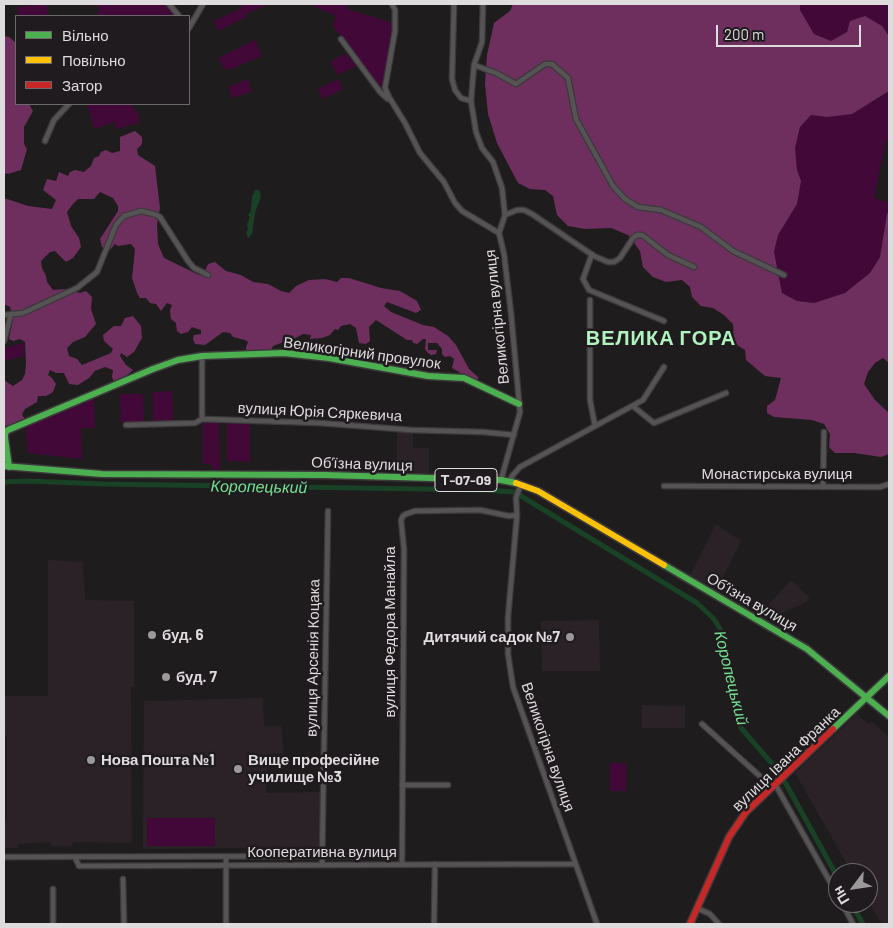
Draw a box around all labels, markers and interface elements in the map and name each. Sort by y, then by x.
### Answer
legend [15,15,190,105]
scale bar [718,15,863,47]
text: 200 m [724,25,764,43]
text: Вільно [62,26,109,44]
text: Повільно [62,51,126,69]
text: Затор [62,76,102,94]
street label: Великогірна вулиця [481,249,513,385]
district label: ВЕЛИКА ГОРА [584,326,738,350]
street label: Великогірний провулок [282,333,442,373]
street label: вулиця Юрія Сяркевича [237,399,403,425]
street label: Обʼїзна вулиця [311,453,413,475]
street label: Монастирська вулиця [702,465,852,483]
road number: Т-07-09 [435,468,497,492]
water label: Коропецький [210,477,308,497]
street label: вулиця Федора Манайла [381,547,399,717]
street label: Обʼїзна вулиця [703,569,801,635]
street label: вулиця Арсенія Коцака [303,579,323,737]
place label: буд. 6 [162,626,204,644]
place label: Дитячий садок №7 [424,628,560,646]
marker: буд. 6 [146,629,158,641]
water label: Коропецький [710,629,752,727]
marker: Дитячий садок №7 [564,631,576,643]
place label: буд. 7 [176,668,217,686]
marker: буд. 7 [160,671,172,683]
street label: Великогірна вулиця [517,680,579,814]
street label: вулиця Івана Франка [728,703,844,815]
place label: Нова Пошта №1 [101,751,215,769]
place label: Вище професійне училище №3 [248,751,380,786]
marker: Нова Пошта №1 [85,754,97,766]
marker: Вище професійне училище №3 [232,763,244,775]
street label: Кооперативна вулиця [247,843,397,861]
north arrow [828,863,878,913]
text: Пн [829,883,853,908]

